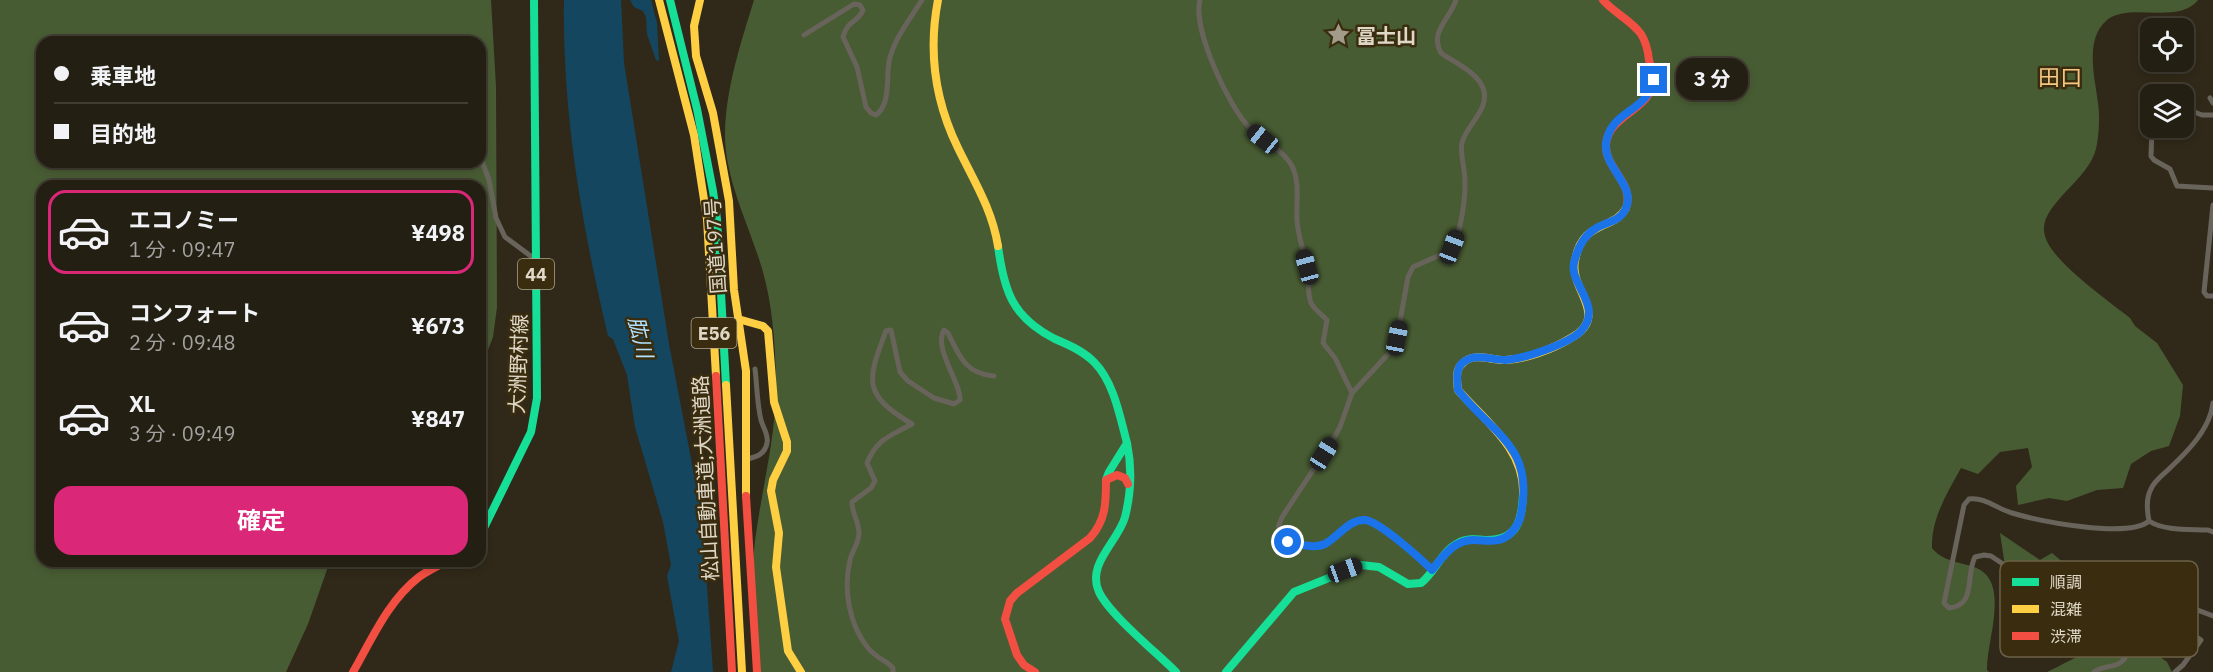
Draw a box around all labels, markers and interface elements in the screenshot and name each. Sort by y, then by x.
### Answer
map controls [2140,18,2194,138]
button: locate [2140,18,2194,72]
place icon: 冨士山 [1325,22,1351,48]
place label: 冨士山 [1356,22,1416,49]
callout: 3 分 [1675,59,1747,101]
text: 乗車地 [90,61,156,90]
district label: 田口 [2038,62,2082,91]
text: 3 分 [1694,65,1730,92]
route end [1640,66,1667,93]
button: layers [2140,84,2194,138]
text: 目的地 [90,119,156,148]
car [1243,121,1283,157]
street label: 国道197号 [698,197,732,295]
icon: car [57,205,111,259]
text: エコノミー [129,205,239,234]
text: ¥498 [411,218,465,247]
car [1437,227,1467,267]
text: 1 分 · 09:47 [129,236,236,263]
car [1294,247,1320,287]
road number: 44 [518,259,554,289]
icon: car [57,298,111,352]
text: コンフォート [129,298,260,327]
text: ¥673 [411,311,465,340]
water label: 肱川 [622,313,660,363]
street label: 大洲野村線 [503,314,533,414]
road number: E56 [692,318,736,348]
car [1385,319,1409,357]
text: 2 分 · 09:48 [129,329,236,356]
street label: 松山自動車道;大洲道路 [686,375,724,581]
text: XL [129,389,155,418]
icon: car [57,391,111,445]
text: ¥847 [411,404,465,433]
text: 3 分 · 09:49 [129,420,236,447]
car [1307,434,1341,474]
button: 確定 [54,486,468,555]
route start [1274,528,1301,555]
car [1325,555,1365,585]
legend [2000,561,2198,657]
text: 順調 [2050,572,2082,592]
text: 混雑 [2050,599,2082,619]
text: 渋滞 [2050,626,2082,646]

